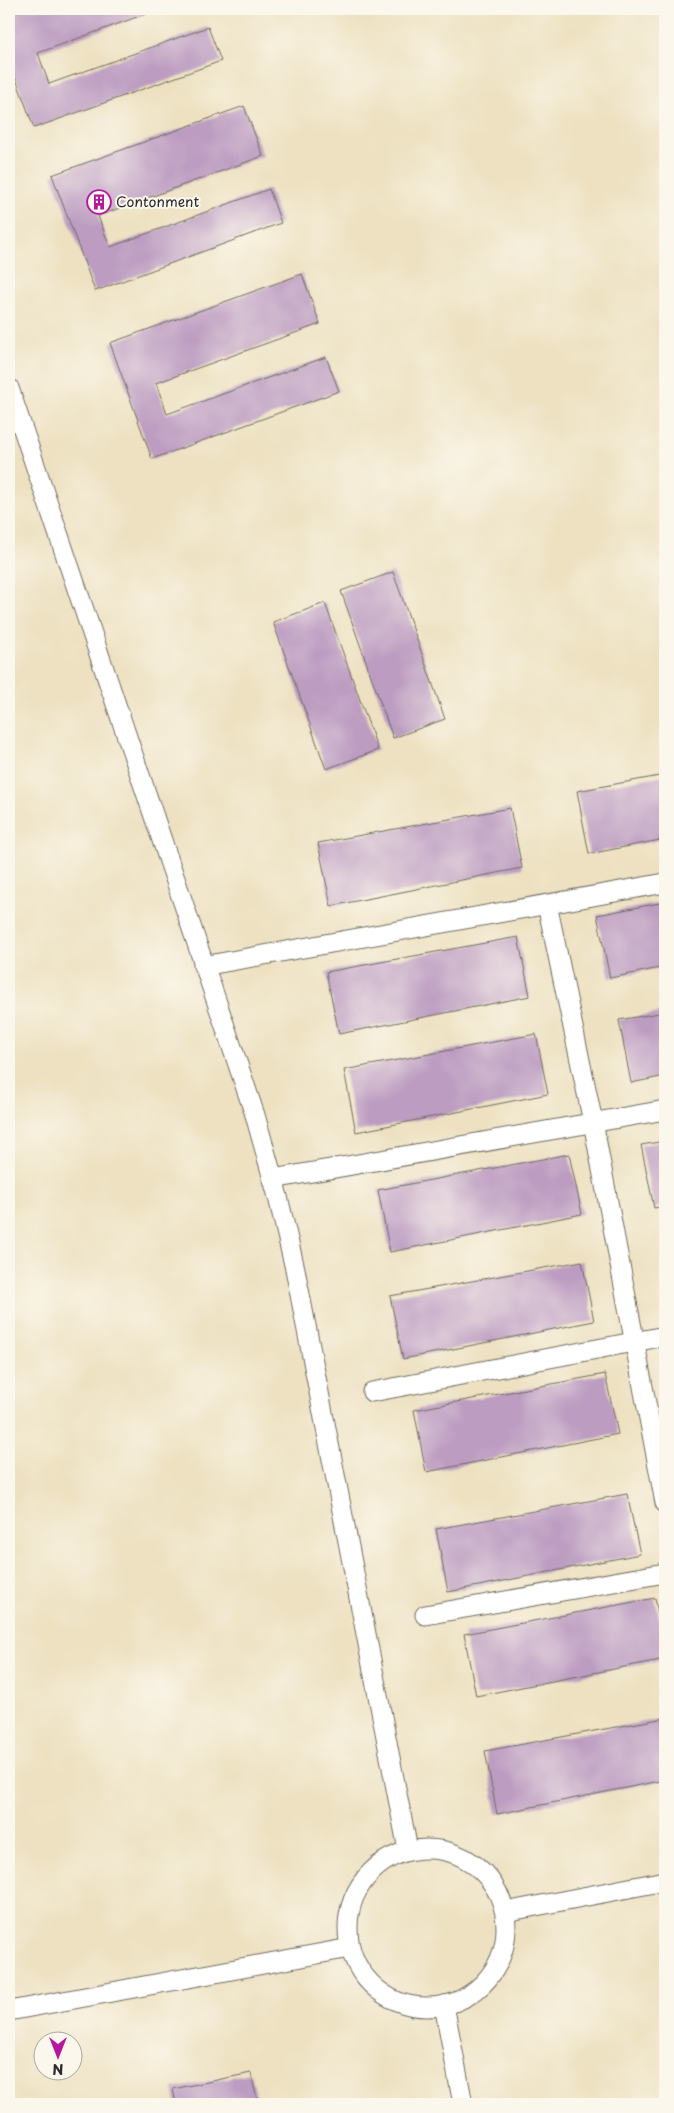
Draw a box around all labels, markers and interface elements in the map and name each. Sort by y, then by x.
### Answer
building icon: Contonment [86,189,112,215]
place label: Contonment [116,191,200,212]
north arrow [32,2030,82,2080]
text: N [52,2059,64,2080]

